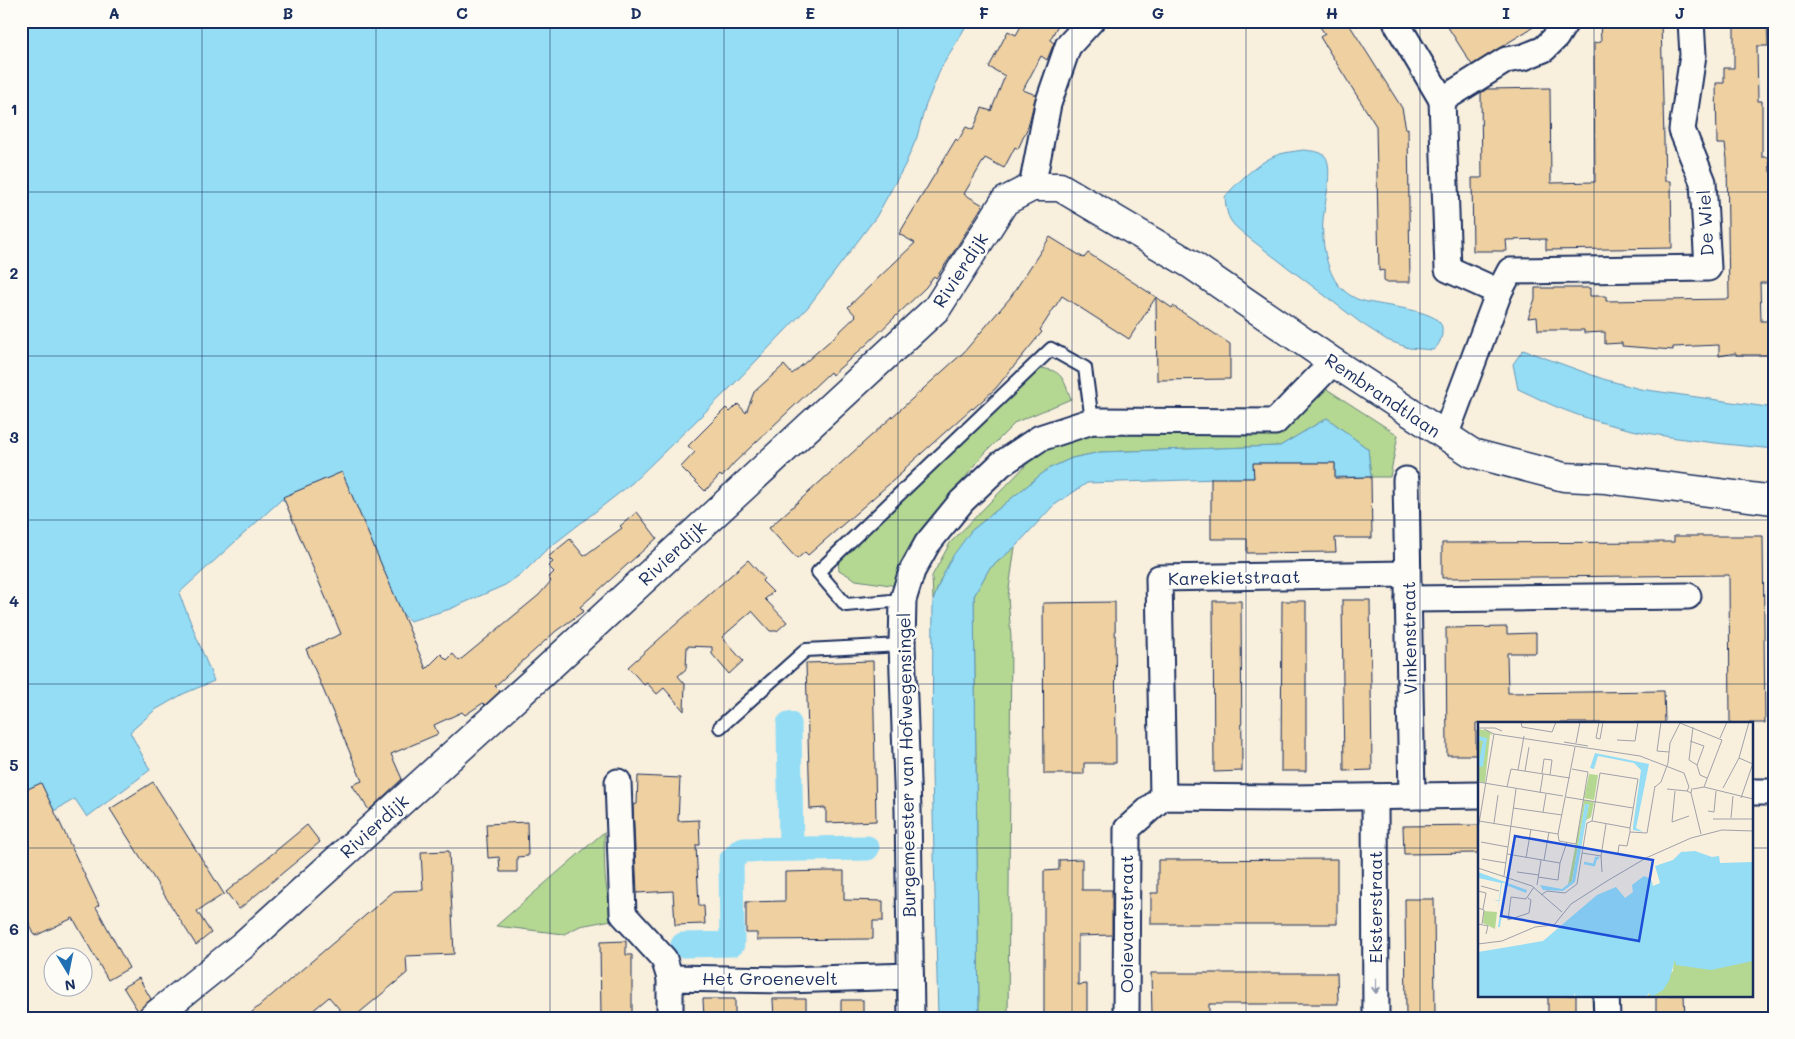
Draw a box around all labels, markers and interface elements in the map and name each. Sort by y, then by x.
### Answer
text: A [108,2,120,23]
text: B [283,2,293,23]
text: C [456,2,468,23]
text: D [630,2,642,23]
text: E [805,2,815,23]
text: F [979,2,989,23]
text: G [1152,2,1164,23]
text: H [1326,2,1338,23]
text: I [1502,2,1510,23]
text: J [1675,2,1685,23]
text: 1 [10,98,18,119]
street label: De Wiel [1691,189,1719,257]
street label: Rivierdijk [927,228,993,312]
text: 2 [10,262,19,283]
street label: Rembrandtlaan [1320,347,1446,443]
text: 3 [9,426,19,447]
street label: Rivierdijk [633,515,711,591]
street label: Karekietstraat [1168,564,1300,590]
street label: Vinkenstraat [1396,581,1422,695]
text: 4 [9,590,19,611]
street label: Burgemeester van Hofwegensingel [891,612,921,918]
inset map [1478,722,1752,996]
text: 5 [9,754,19,775]
street label: Rivierdijk [334,789,414,863]
street label: Eksterstraat [1363,851,1387,963]
street label: Ooievaarstraat [1114,855,1138,993]
text: 6 [9,918,19,939]
north arrow [42,946,92,996]
street label: Het Groenevelt [702,966,838,990]
text: N [63,975,77,996]
one-way arrow [1371,978,1381,994]

